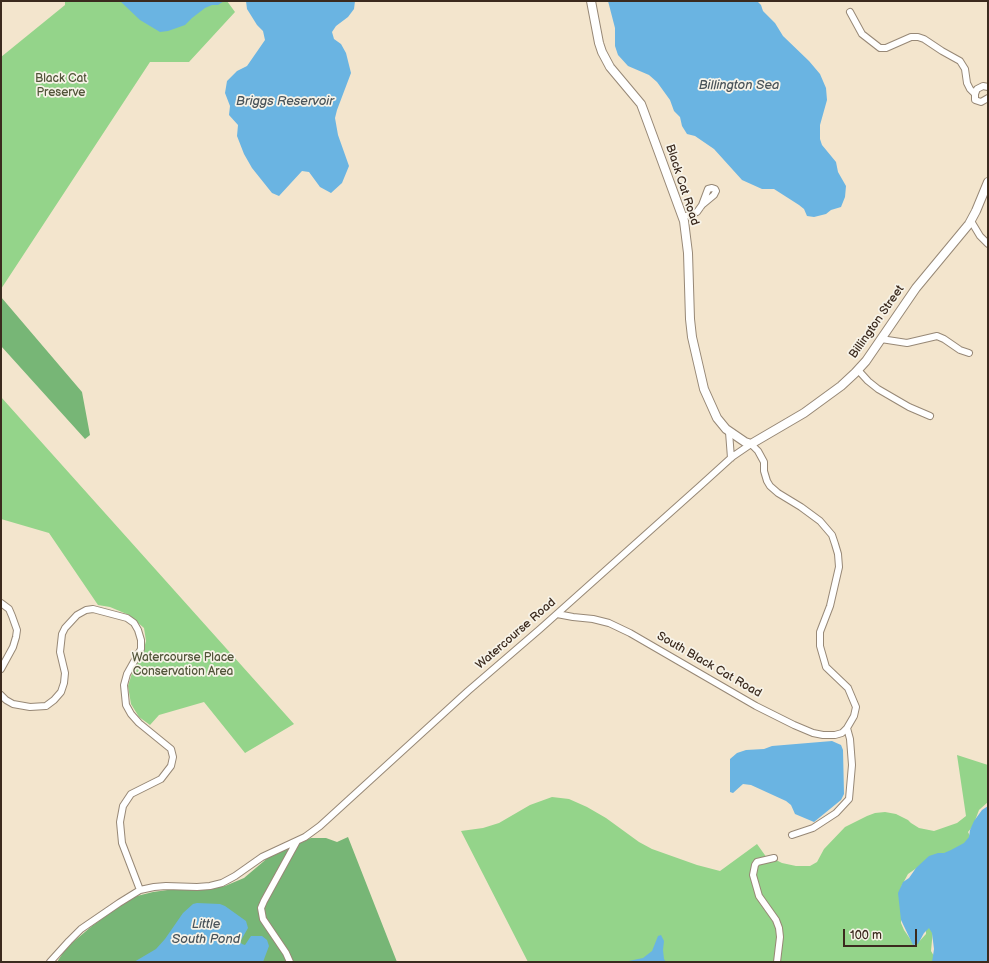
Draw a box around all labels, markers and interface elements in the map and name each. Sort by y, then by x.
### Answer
park label: Black Cat Preserve [35,72,87,100]
water label: Billington Sea [699,78,779,94]
water label: Briggs Reservoir [236,94,334,110]
street label: Black Cat Road [662,143,702,227]
street label: Billington Street [846,283,908,361]
street label: Watercourse Road [473,595,559,673]
street label: South Black Cat Road [654,629,764,701]
park label: Watercourse Place Conservation Area [132,651,234,679]
water label: Little South Pond [172,917,240,948]
scale bar [845,921,919,947]
text: 100 m [850,928,882,943]

